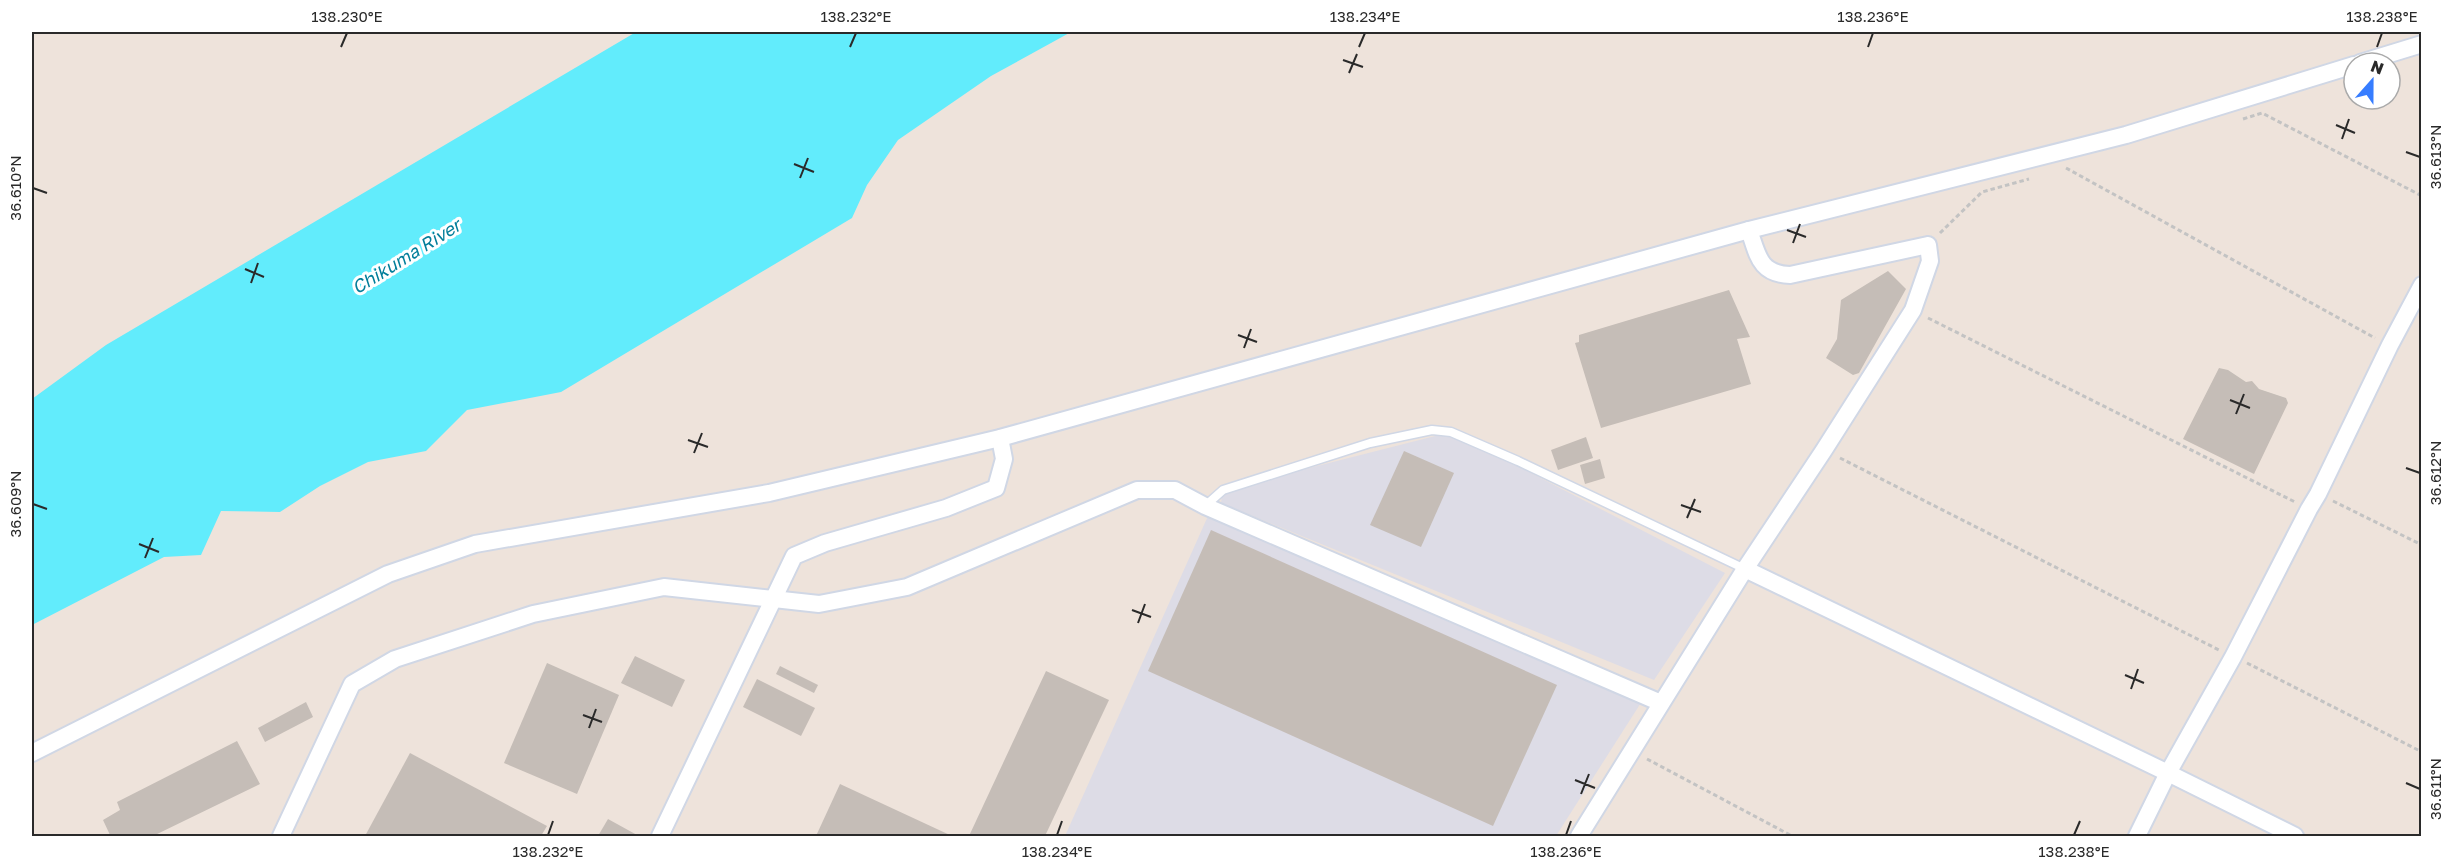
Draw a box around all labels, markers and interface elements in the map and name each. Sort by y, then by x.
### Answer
text: 138.230°E [311,7,383,25]
text: 138.232°E [821,7,891,25]
text: 138.234°E [1330,7,1400,25]
text: 138.236°E [1837,7,1909,25]
text: 138.238°E [2346,7,2418,25]
north arrow [2342,51,2402,111]
text: N [2368,55,2387,79]
text: 36.613°N [2426,125,2444,189]
text: 36.610°N [6,155,24,221]
water label: Chikuma River [348,212,467,298]
text: 36.612°N [2426,441,2444,505]
text: 36.609°N [6,470,24,538]
text: 36.611°N [2426,758,2444,820]
text: 138.232°E [513,842,583,860]
text: 138.234°E [1022,842,1092,860]
text: 138.236°E [1530,842,1602,860]
text: 138.238°E [2038,842,2110,860]

